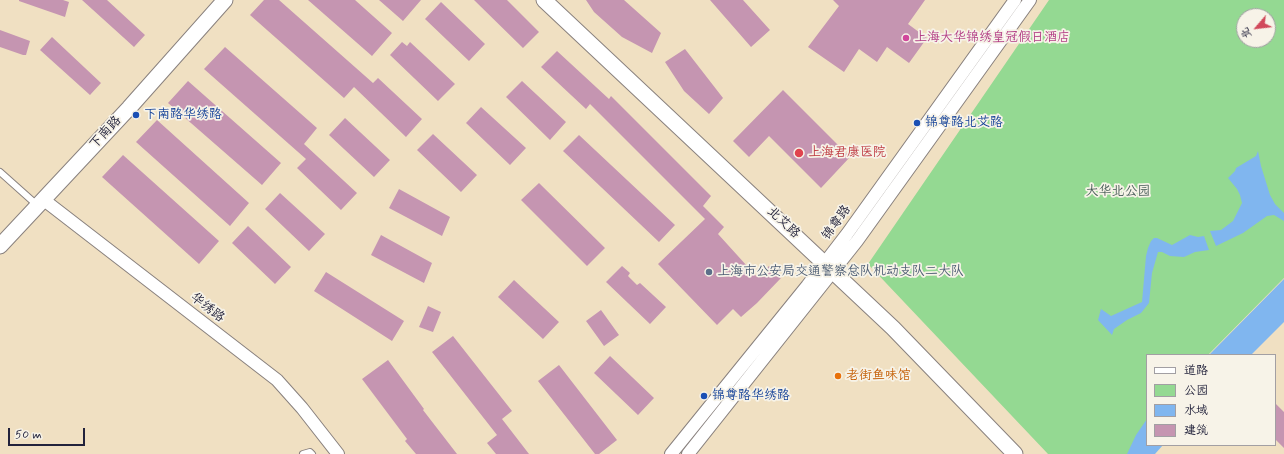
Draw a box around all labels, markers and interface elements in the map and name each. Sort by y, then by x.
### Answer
north arrow [1236,8,1276,48]
text: 北 [1238,25,1255,41]
place label: 上海大华锦绣皇冠假日酒店 [914,30,1070,46]
marker: 上海大华锦绣皇冠假日酒店 [901,33,911,43]
place label: 下南路华绣路 [144,107,222,123]
marker: 下南路华绣路 [131,110,141,120]
street label: 下南路 [87,113,125,153]
place label: 锦尊路北艾路 [925,115,1003,131]
marker: 锦尊路北艾路 [912,118,922,128]
place label: 上海君康医院 [808,145,886,161]
marker: 上海君康医院 [793,147,805,159]
park label: 大华北公园 [1086,184,1150,200]
street label: 锦尊路 [819,203,855,243]
street label: 北艾路 [763,204,803,242]
place label: 上海市公安局交通警察总队机动支队二大队 [717,264,964,280]
marker: 上海市公安局交通警察总队机动支队二大队 [704,267,714,277]
street label: 华绣路 [187,290,227,326]
legend [1146,354,1276,446]
text: 道路 [1184,363,1208,379]
place label: 老街鱼味馆 [846,368,911,384]
marker: 老街鱼味馆 [833,371,843,381]
text: 公园 [1184,383,1208,399]
place label: 锦尊路华绣路 [712,388,790,404]
marker: 锦尊路华绣路 [699,391,709,401]
text: 水域 [1184,403,1208,419]
scale bar [10,420,87,446]
text: 建筑 [1184,423,1208,439]
text: 50 m [15,427,42,443]

